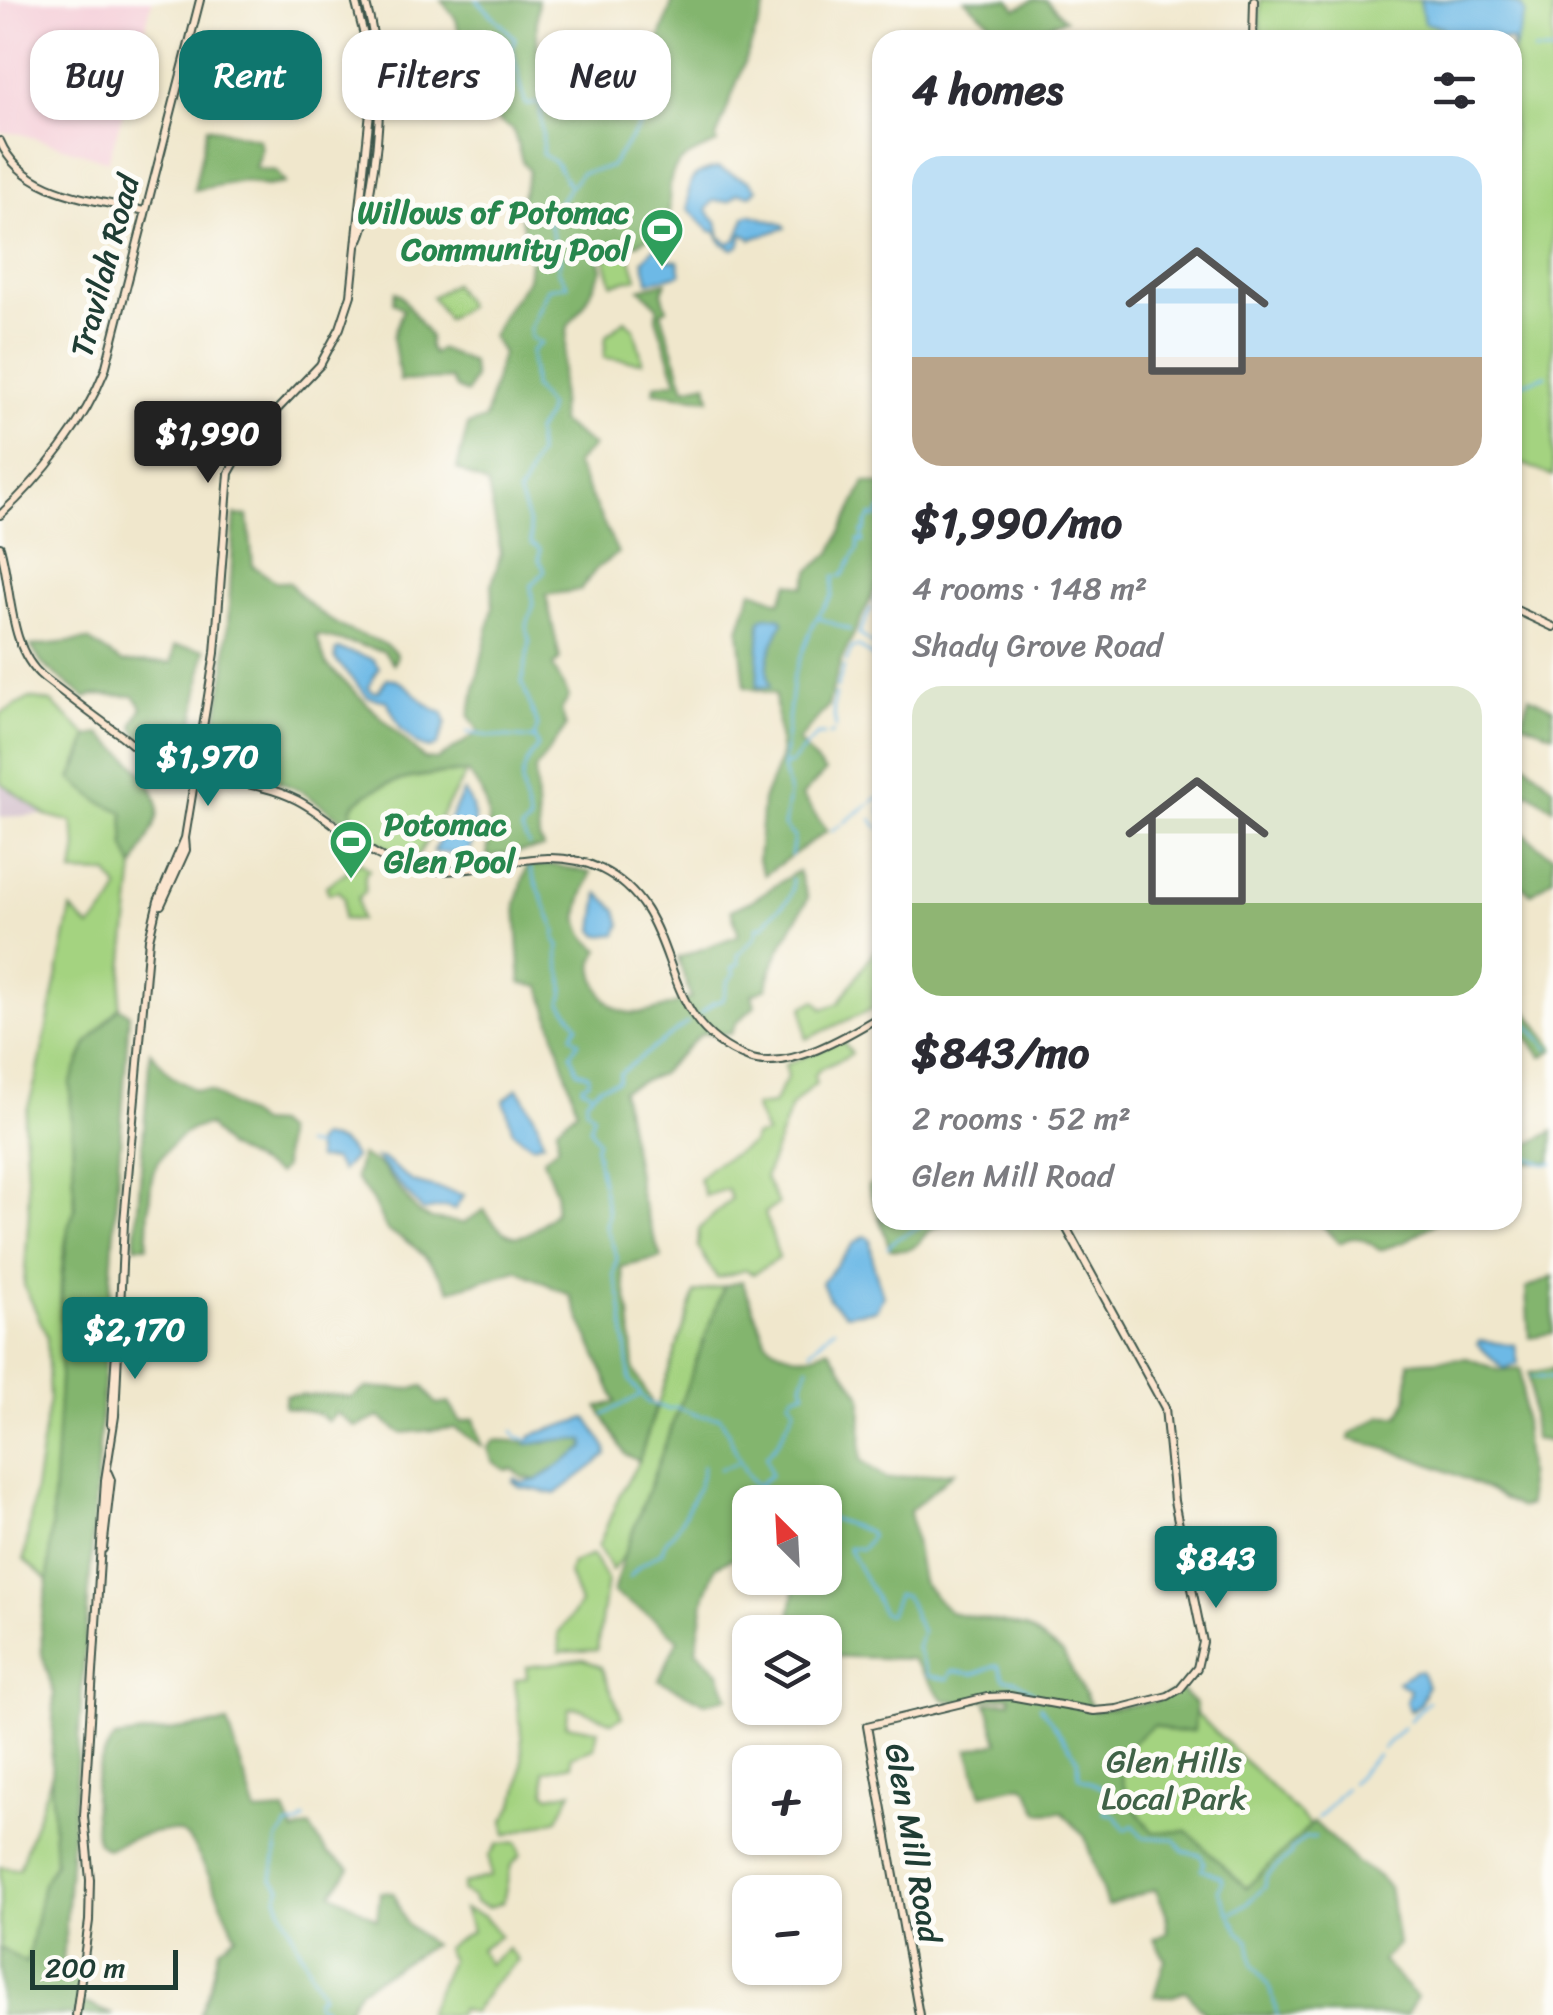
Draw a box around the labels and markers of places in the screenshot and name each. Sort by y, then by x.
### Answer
place label: Willows of Potomac Community Pool [357,184,632,278]
sports icon: Willows of Potomac Community Pool [639,207,685,268]
pin: $1,990 [127,401,289,486]
pin: $1,970 [127,724,289,809]
place label: Potomac Glen Pool [384,796,517,890]
sports icon: Potomac Glen Pool [328,819,374,880]
pin: $2,170 [54,1297,216,1382]
pin: $843 [1157,1526,1275,1611]

